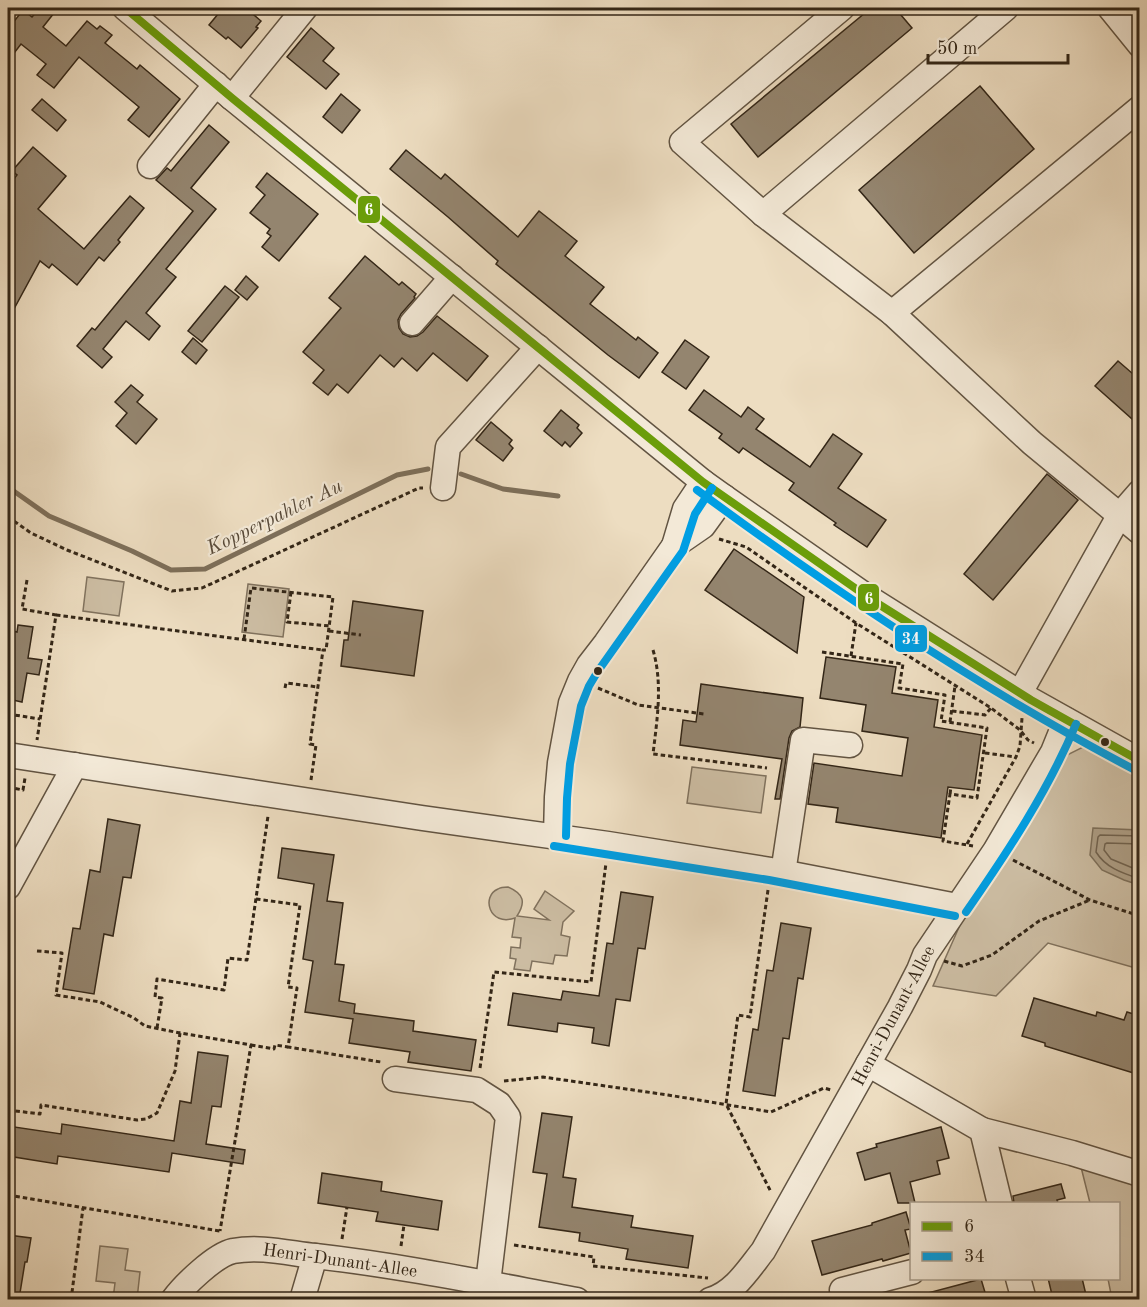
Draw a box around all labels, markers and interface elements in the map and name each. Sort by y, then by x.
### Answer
scale bar [928,27,1068,65]
text: 50 m [937,40,977,58]
line badge: 6 [357,195,381,224]
text: 6 [364,203,374,219]
water label: Kopperpahler Au [203,476,346,560]
line badge: 6 [857,583,880,612]
text: 6 [864,592,874,608]
line badge: 34 [894,624,928,653]
text: 34 [902,632,920,648]
unlabelled marker [592,665,604,677]
unlabelled marker [1099,736,1111,748]
street label: Henri-Dunant-Allee [849,943,939,1089]
legend [910,1202,1120,1280]
text: 6 [964,1218,974,1236]
street label: Henri-Dunant-Allee [261,1241,419,1281]
text: 34 [964,1248,985,1266]

